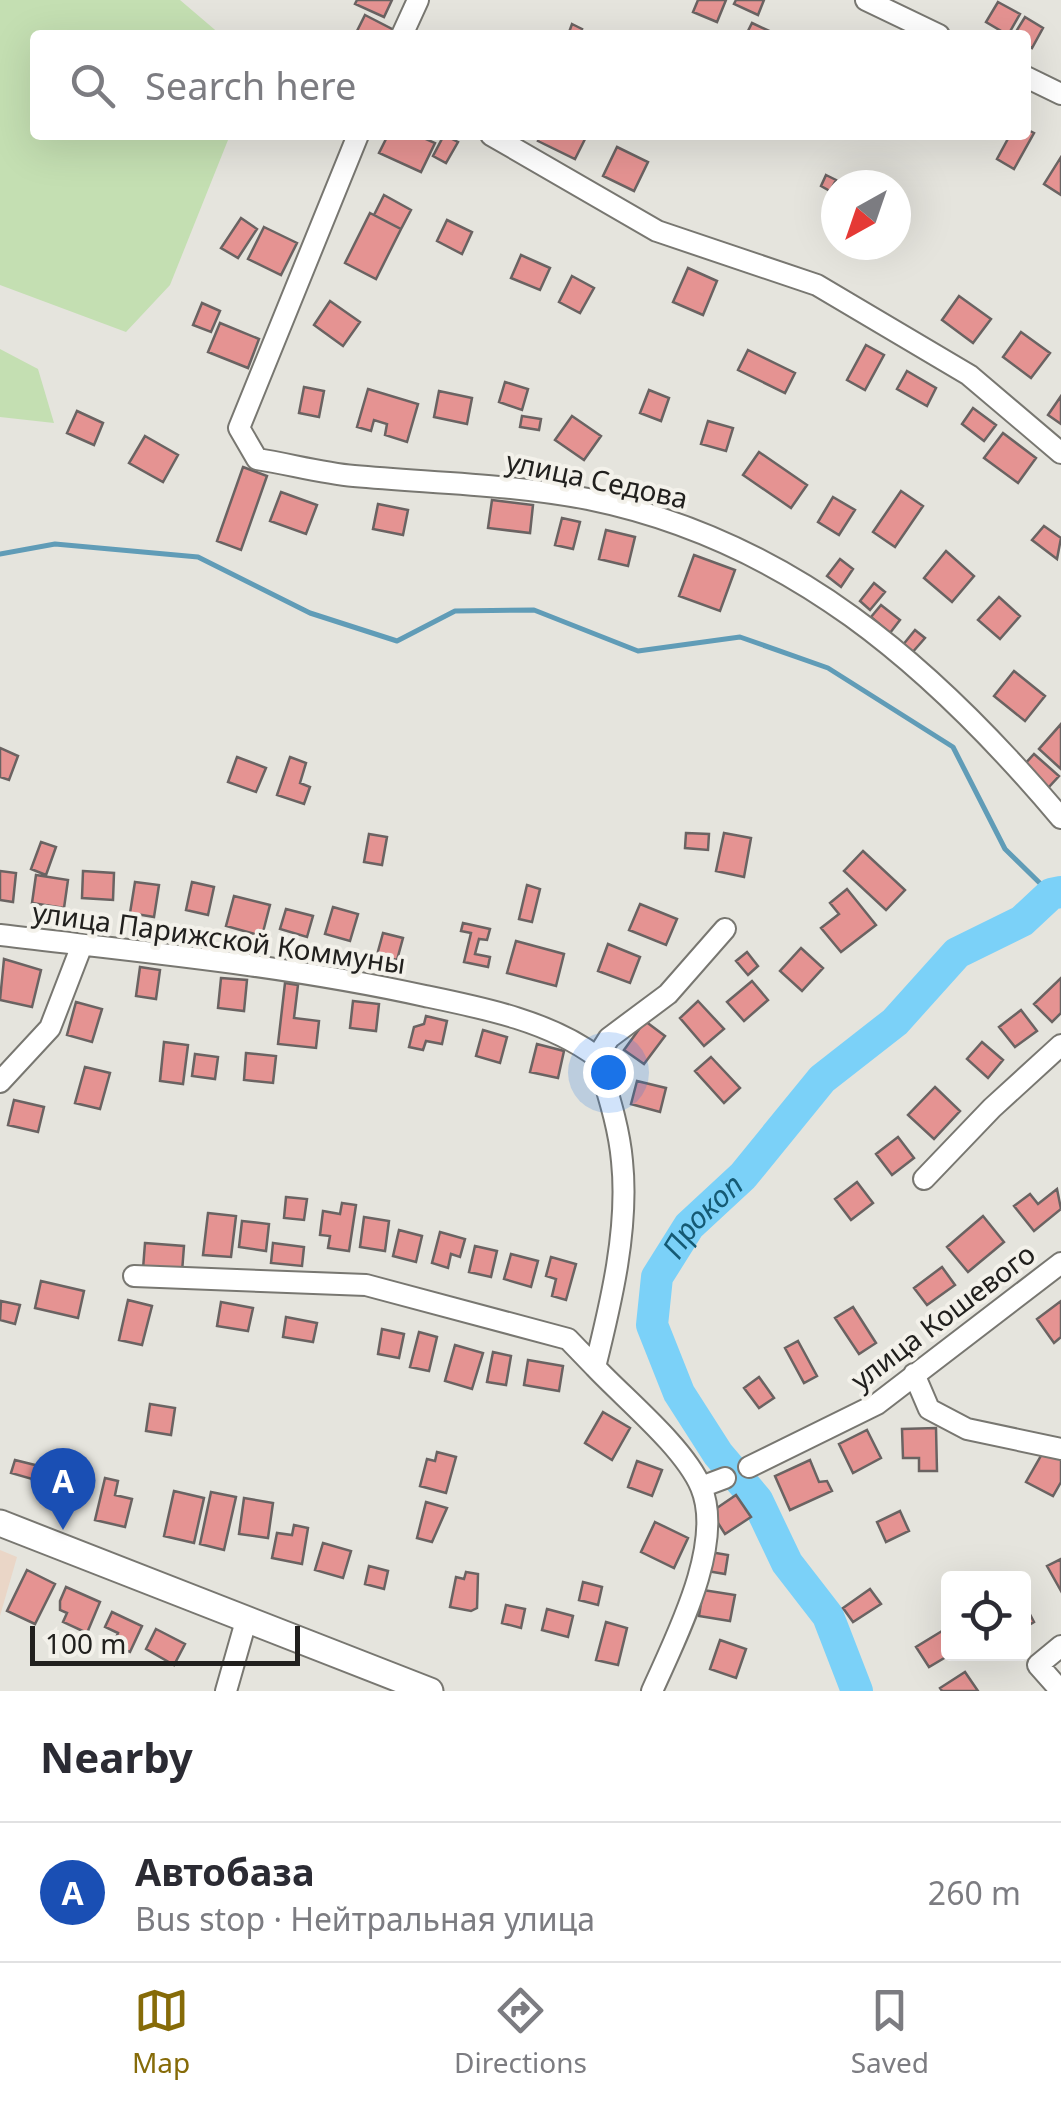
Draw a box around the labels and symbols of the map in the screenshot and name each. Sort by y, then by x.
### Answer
north arrow [821,170,911,260]
street label: улица Седова [503,441,691,517]
street label: улица Парижской Коммуны [30,892,408,982]
your location [583,1047,634,1098]
water label: Прокоп [652,1164,751,1265]
street label: улица Кошевого [842,1234,1042,1398]
pin: A [30,1448,96,1530]
scale bar [30,1621,300,1666]

